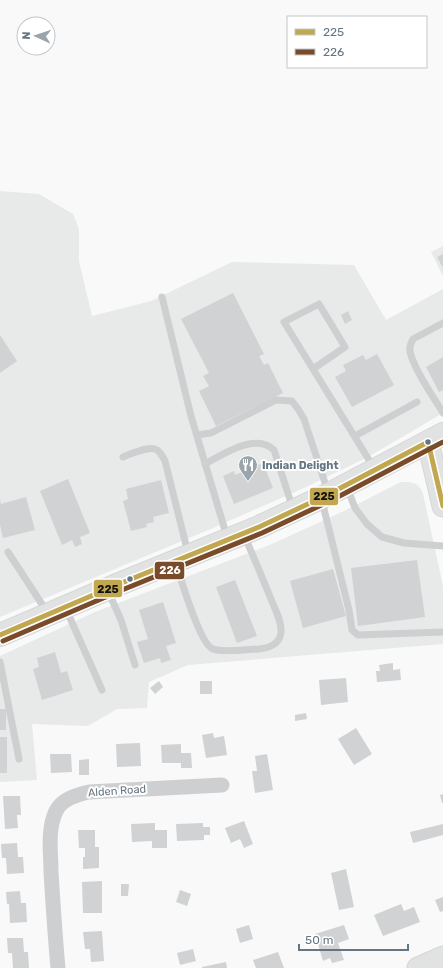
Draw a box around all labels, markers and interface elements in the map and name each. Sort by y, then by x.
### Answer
north arrow [16,16,56,56]
legend [287,16,427,68]
text: 225 [323,25,344,39]
text: N [20,31,33,40]
text: 226 [323,45,344,59]
unlabelled marker [423,437,433,447]
restaurant icon: Indian Delight [237,454,259,482]
place label: Indian Delight [262,459,339,472]
line badge: 225 [309,487,339,506]
text: 225 [313,490,335,503]
line badge: 226 [154,561,185,580]
text: 226 [159,564,181,577]
unlabelled marker [125,574,135,584]
line badge: 225 [93,579,123,598]
text: 225 [97,583,119,596]
street label: Alden Road [88,782,146,800]
scale bar [299,926,408,952]
text: 50 m [305,933,333,947]

